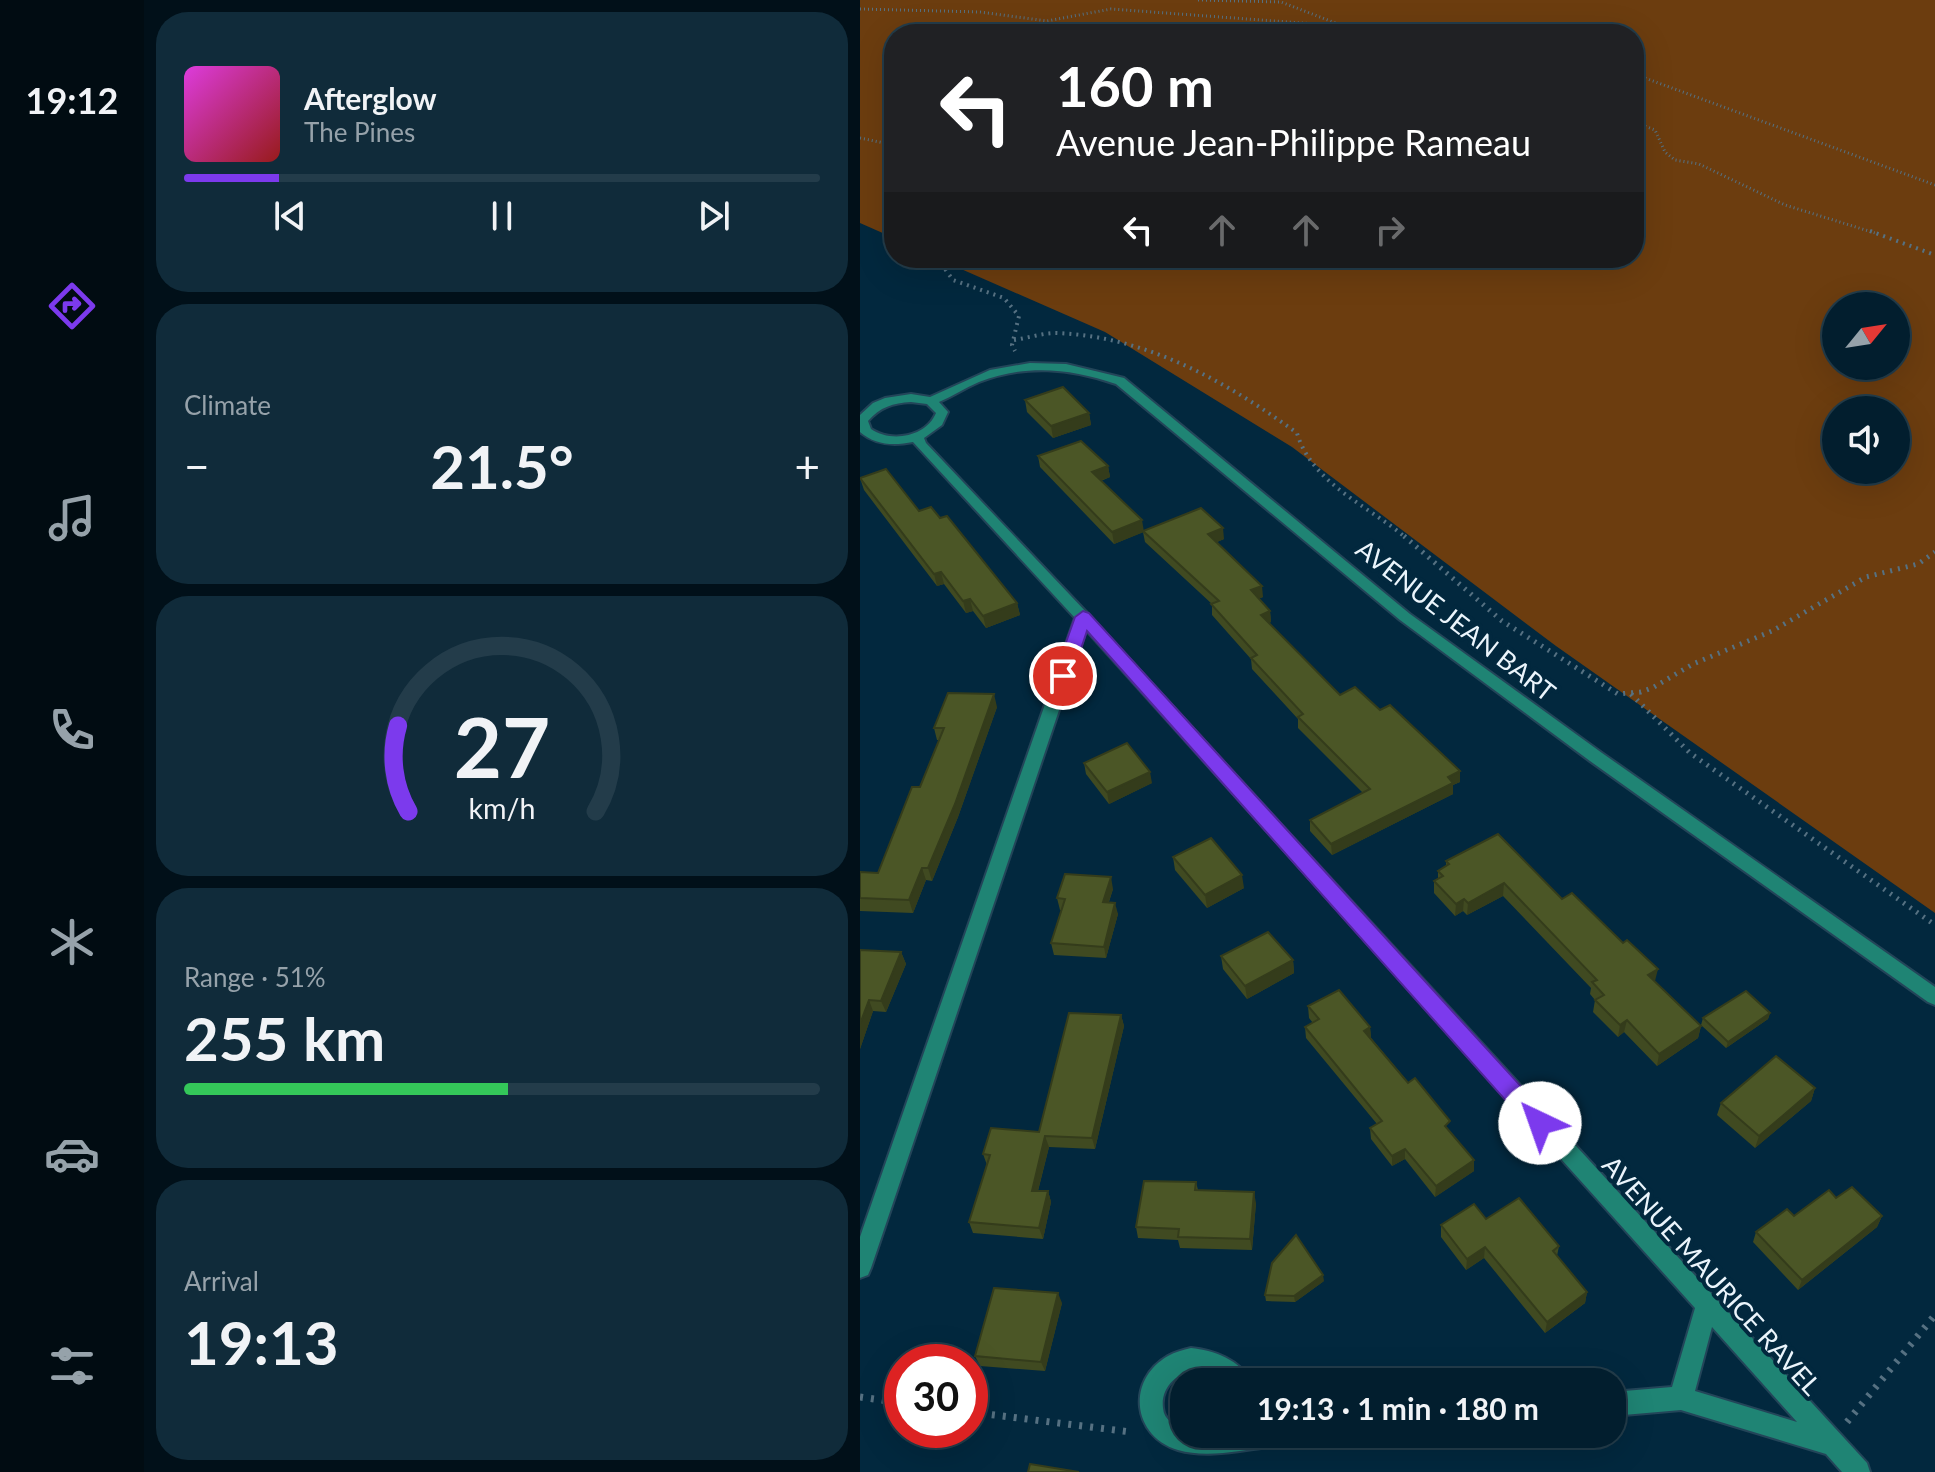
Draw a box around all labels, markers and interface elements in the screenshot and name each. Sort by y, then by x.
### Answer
text: 160 m [1056,52,1214,119]
icon: left [924,56,1028,160]
text: 19:12 [26,78,118,122]
text: Afterglow [304,80,437,116]
text: The Pines [304,116,415,148]
text: Avenue Jean-Philippe Rameau [1056,120,1531,164]
icon: previous [268,194,312,238]
icon: pause [480,194,524,238]
icon: next [692,194,736,238]
icon: left [1116,208,1160,252]
icon: ahead [1200,208,1244,252]
icon: ahead [1284,208,1328,252]
icon: right [1368,208,1412,252]
icon: directions [44,278,100,334]
north arrow [1822,292,1910,380]
map controls [1822,292,1910,484]
text: Climate [184,389,271,421]
button: sound [1822,396,1910,484]
text: 21.5° [430,430,574,502]
text: − [184,440,210,492]
text: + [794,440,820,492]
icon: music [44,490,100,546]
street label: AVENUE JEAN BART [1350,532,1562,708]
pin [1029,642,1097,710]
icon: arrive [1041,654,1085,698]
text: 27 [454,696,550,796]
icon: phone [44,702,100,758]
text: km/h [469,791,535,825]
icon: climate [44,914,100,970]
text: Range · 51% [184,961,326,993]
text: 255 km [184,1002,385,1074]
position arrow [1498,1081,1582,1165]
icon: car [44,1126,100,1182]
street label: AVENUE MAURICE RAVEL [1596,1149,1828,1401]
text: Arrival [184,1265,259,1297]
text: 19:13 [184,1306,339,1378]
icon: filters [44,1338,100,1394]
speed limit sign: 30 [884,1344,988,1448]
text: 19:13 · 1 min · 180 m [1257,1390,1539,1426]

